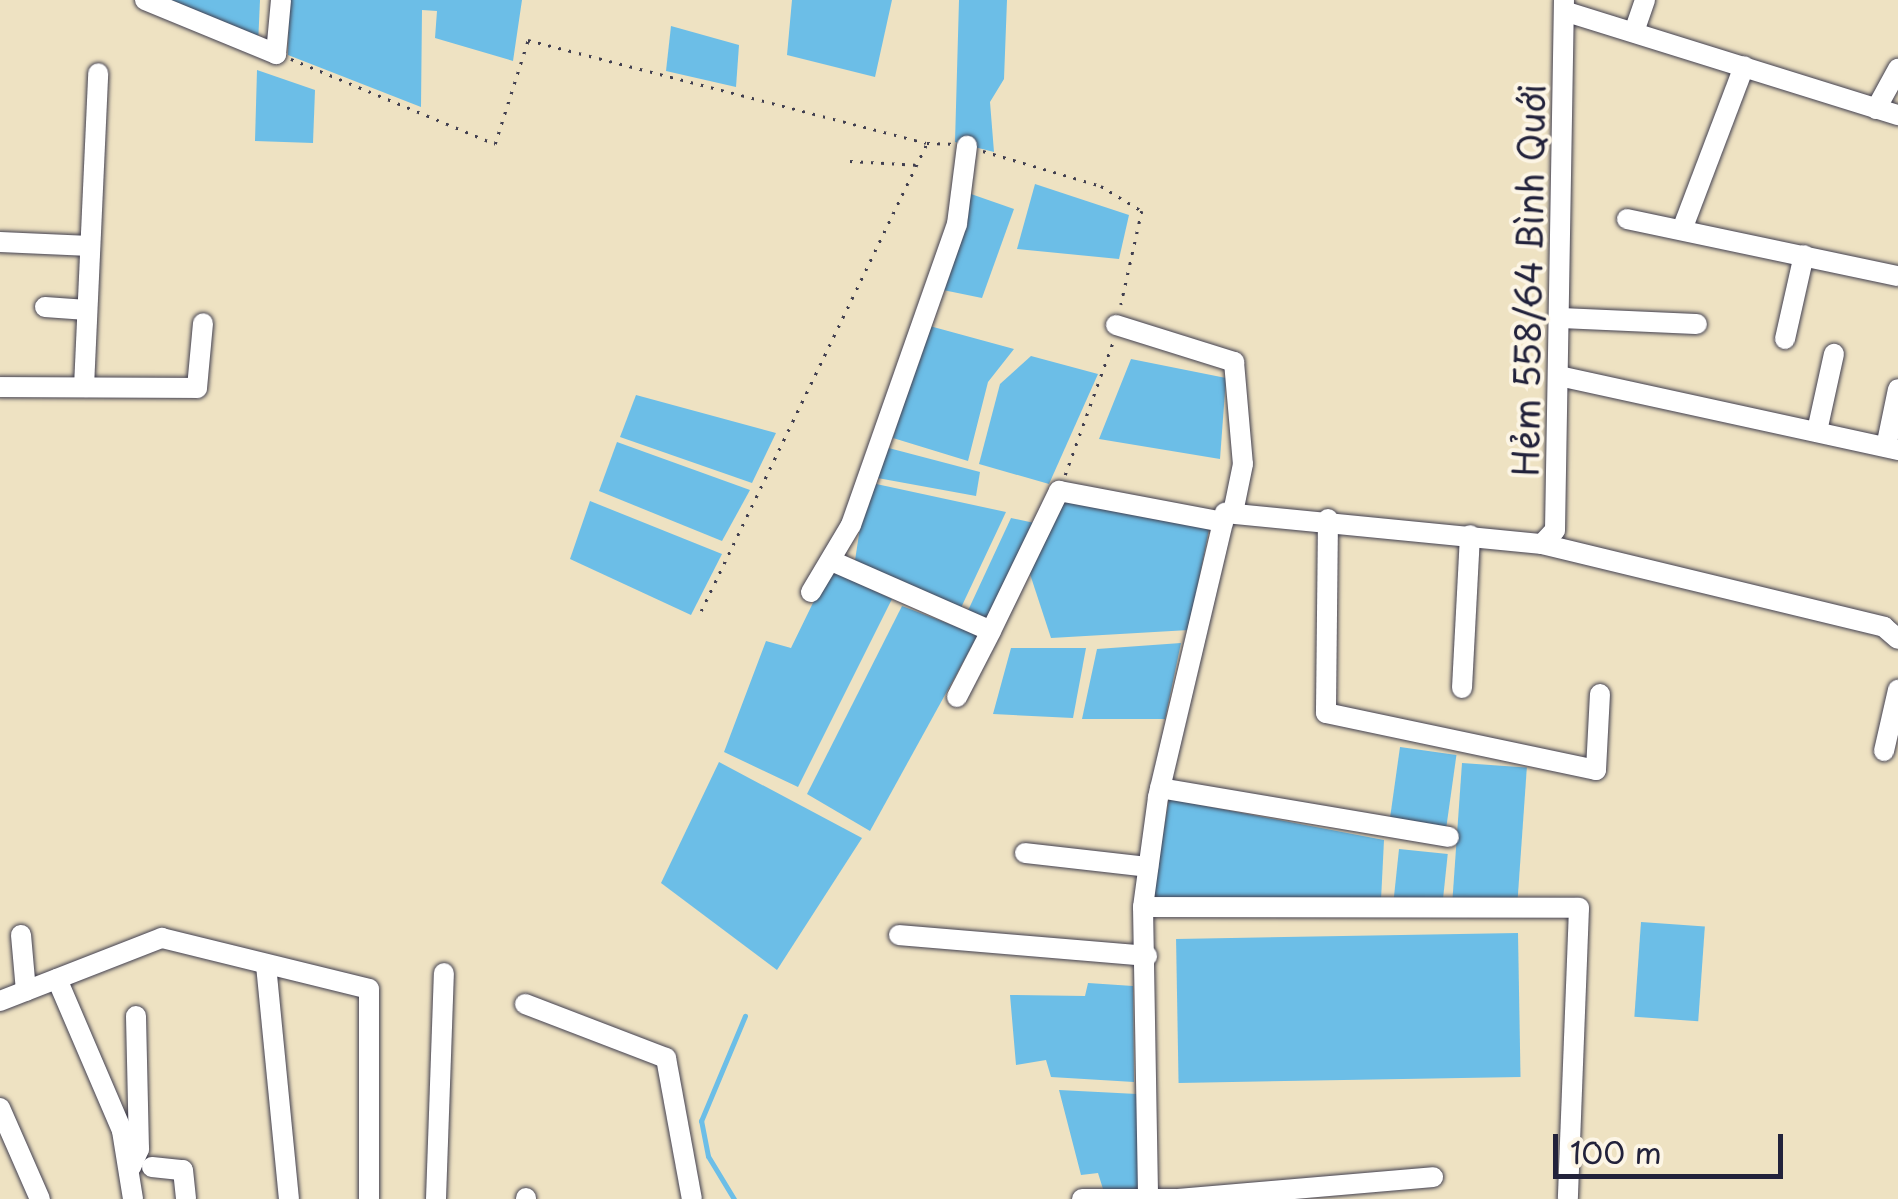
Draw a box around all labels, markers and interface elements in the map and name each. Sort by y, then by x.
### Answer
street label: Hẻm 558/64 Bình Quới [1504,82,1552,478]
scale bar [1558,1114,1788,1176]
text: 100 m [1570,1129,1662,1174]

